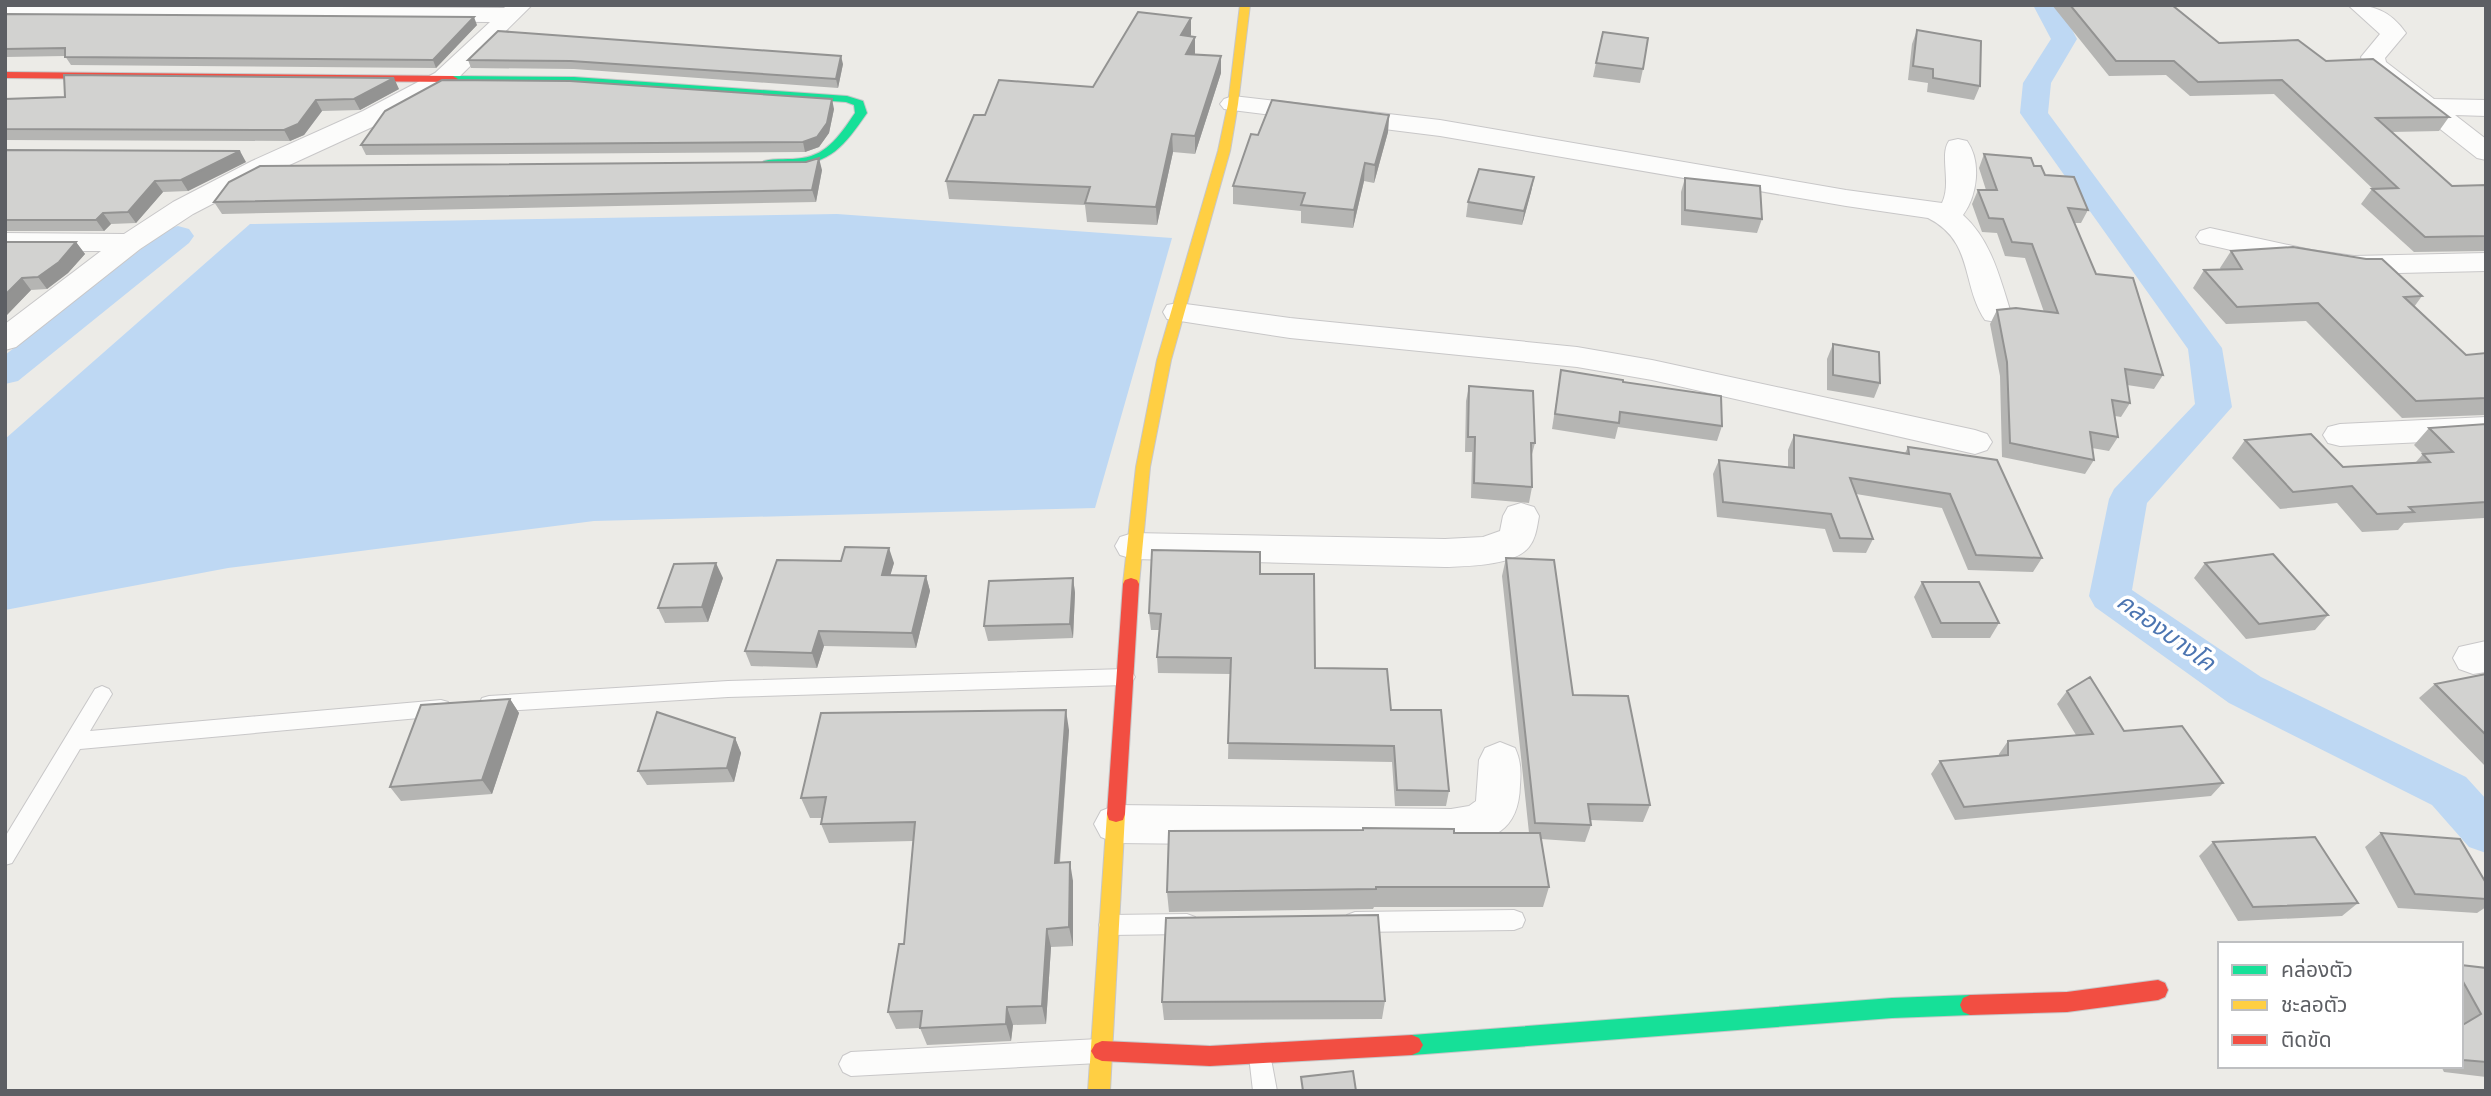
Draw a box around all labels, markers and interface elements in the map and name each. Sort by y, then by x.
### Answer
water label: คลองบางโค [2112,586,2223,678]
legend [2218,942,2463,1068]
text: คล่องตัว [2281,956,2353,982]
text: ชะลอตัว [2281,991,2347,1017]
text: ติดขัด [2281,1026,2332,1052]

